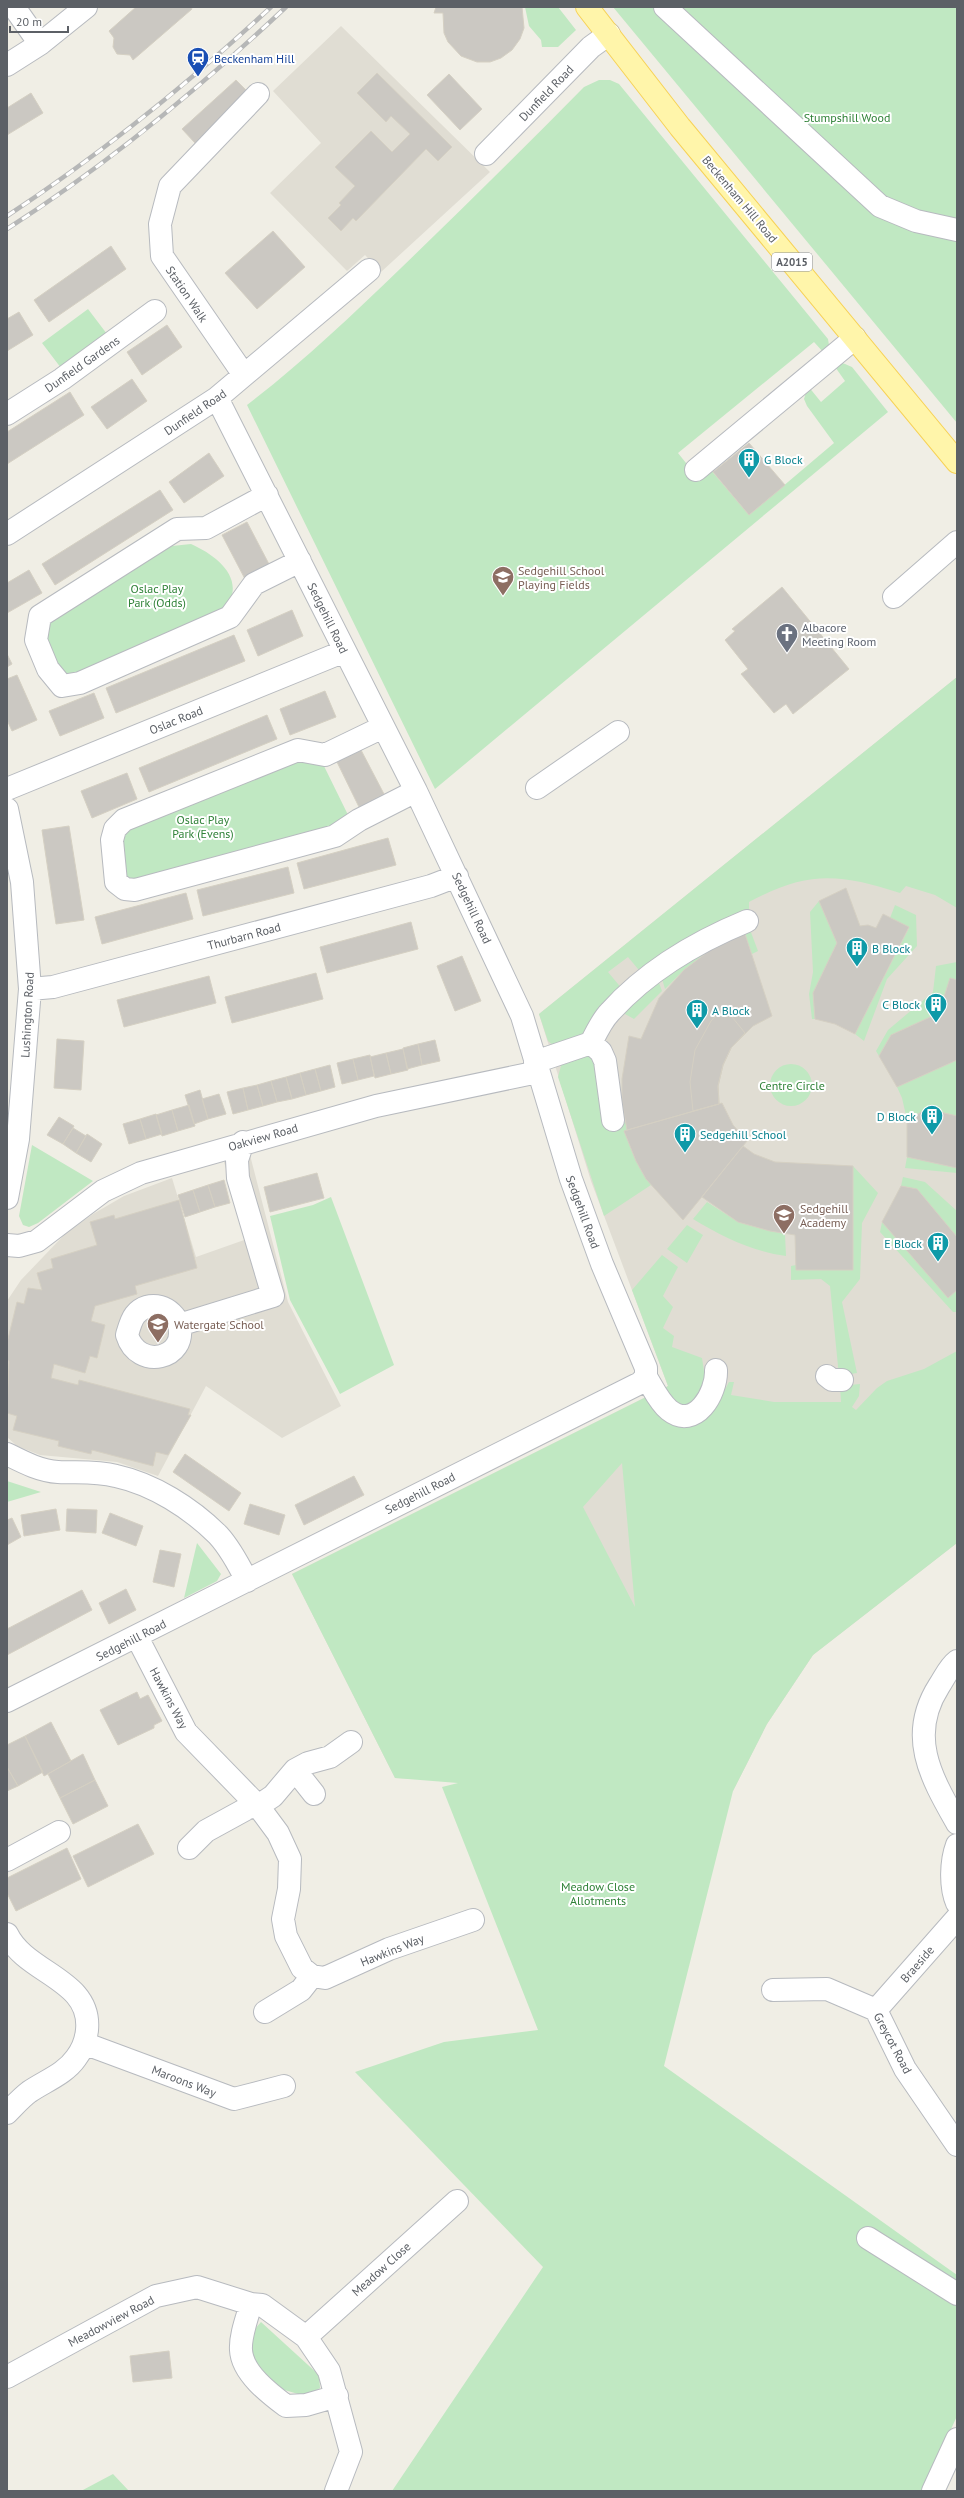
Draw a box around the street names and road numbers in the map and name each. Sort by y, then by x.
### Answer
street label: Dunfield Road [516,62,576,124]
street label: Beckenham Hill Road [699,152,781,246]
road number: A2015 [772,253,812,271]
street label: Station Walk [163,263,211,325]
street label: Dunfield Gardens [42,333,122,395]
street label: Dunfield Road [161,386,229,438]
street label: Sedgehill Road [304,580,352,656]
street label: Oslac Road [147,702,205,738]
street label: Sedgehill Road [449,870,495,946]
street label: Thurbarn Road [206,919,282,953]
street label: Lushington Road [17,972,37,1058]
street label: Oakview Road [226,1120,300,1154]
street label: Sedgehill Road [563,1173,603,1251]
street label: Sedgehill Road [382,1469,458,1517]
street label: Sedgehill Road [93,1616,169,1664]
street label: Hawkins Way [147,1665,192,1732]
street label: Hawkins Way [358,1930,426,1970]
street label: Braeside [897,1942,937,1986]
street label: Greycot Road [871,2010,915,2076]
street label: Maroons Way [150,2062,219,2100]
street label: Meadow Close [348,2239,414,2299]
street label: Meadowview Road [65,2292,157,2350]

